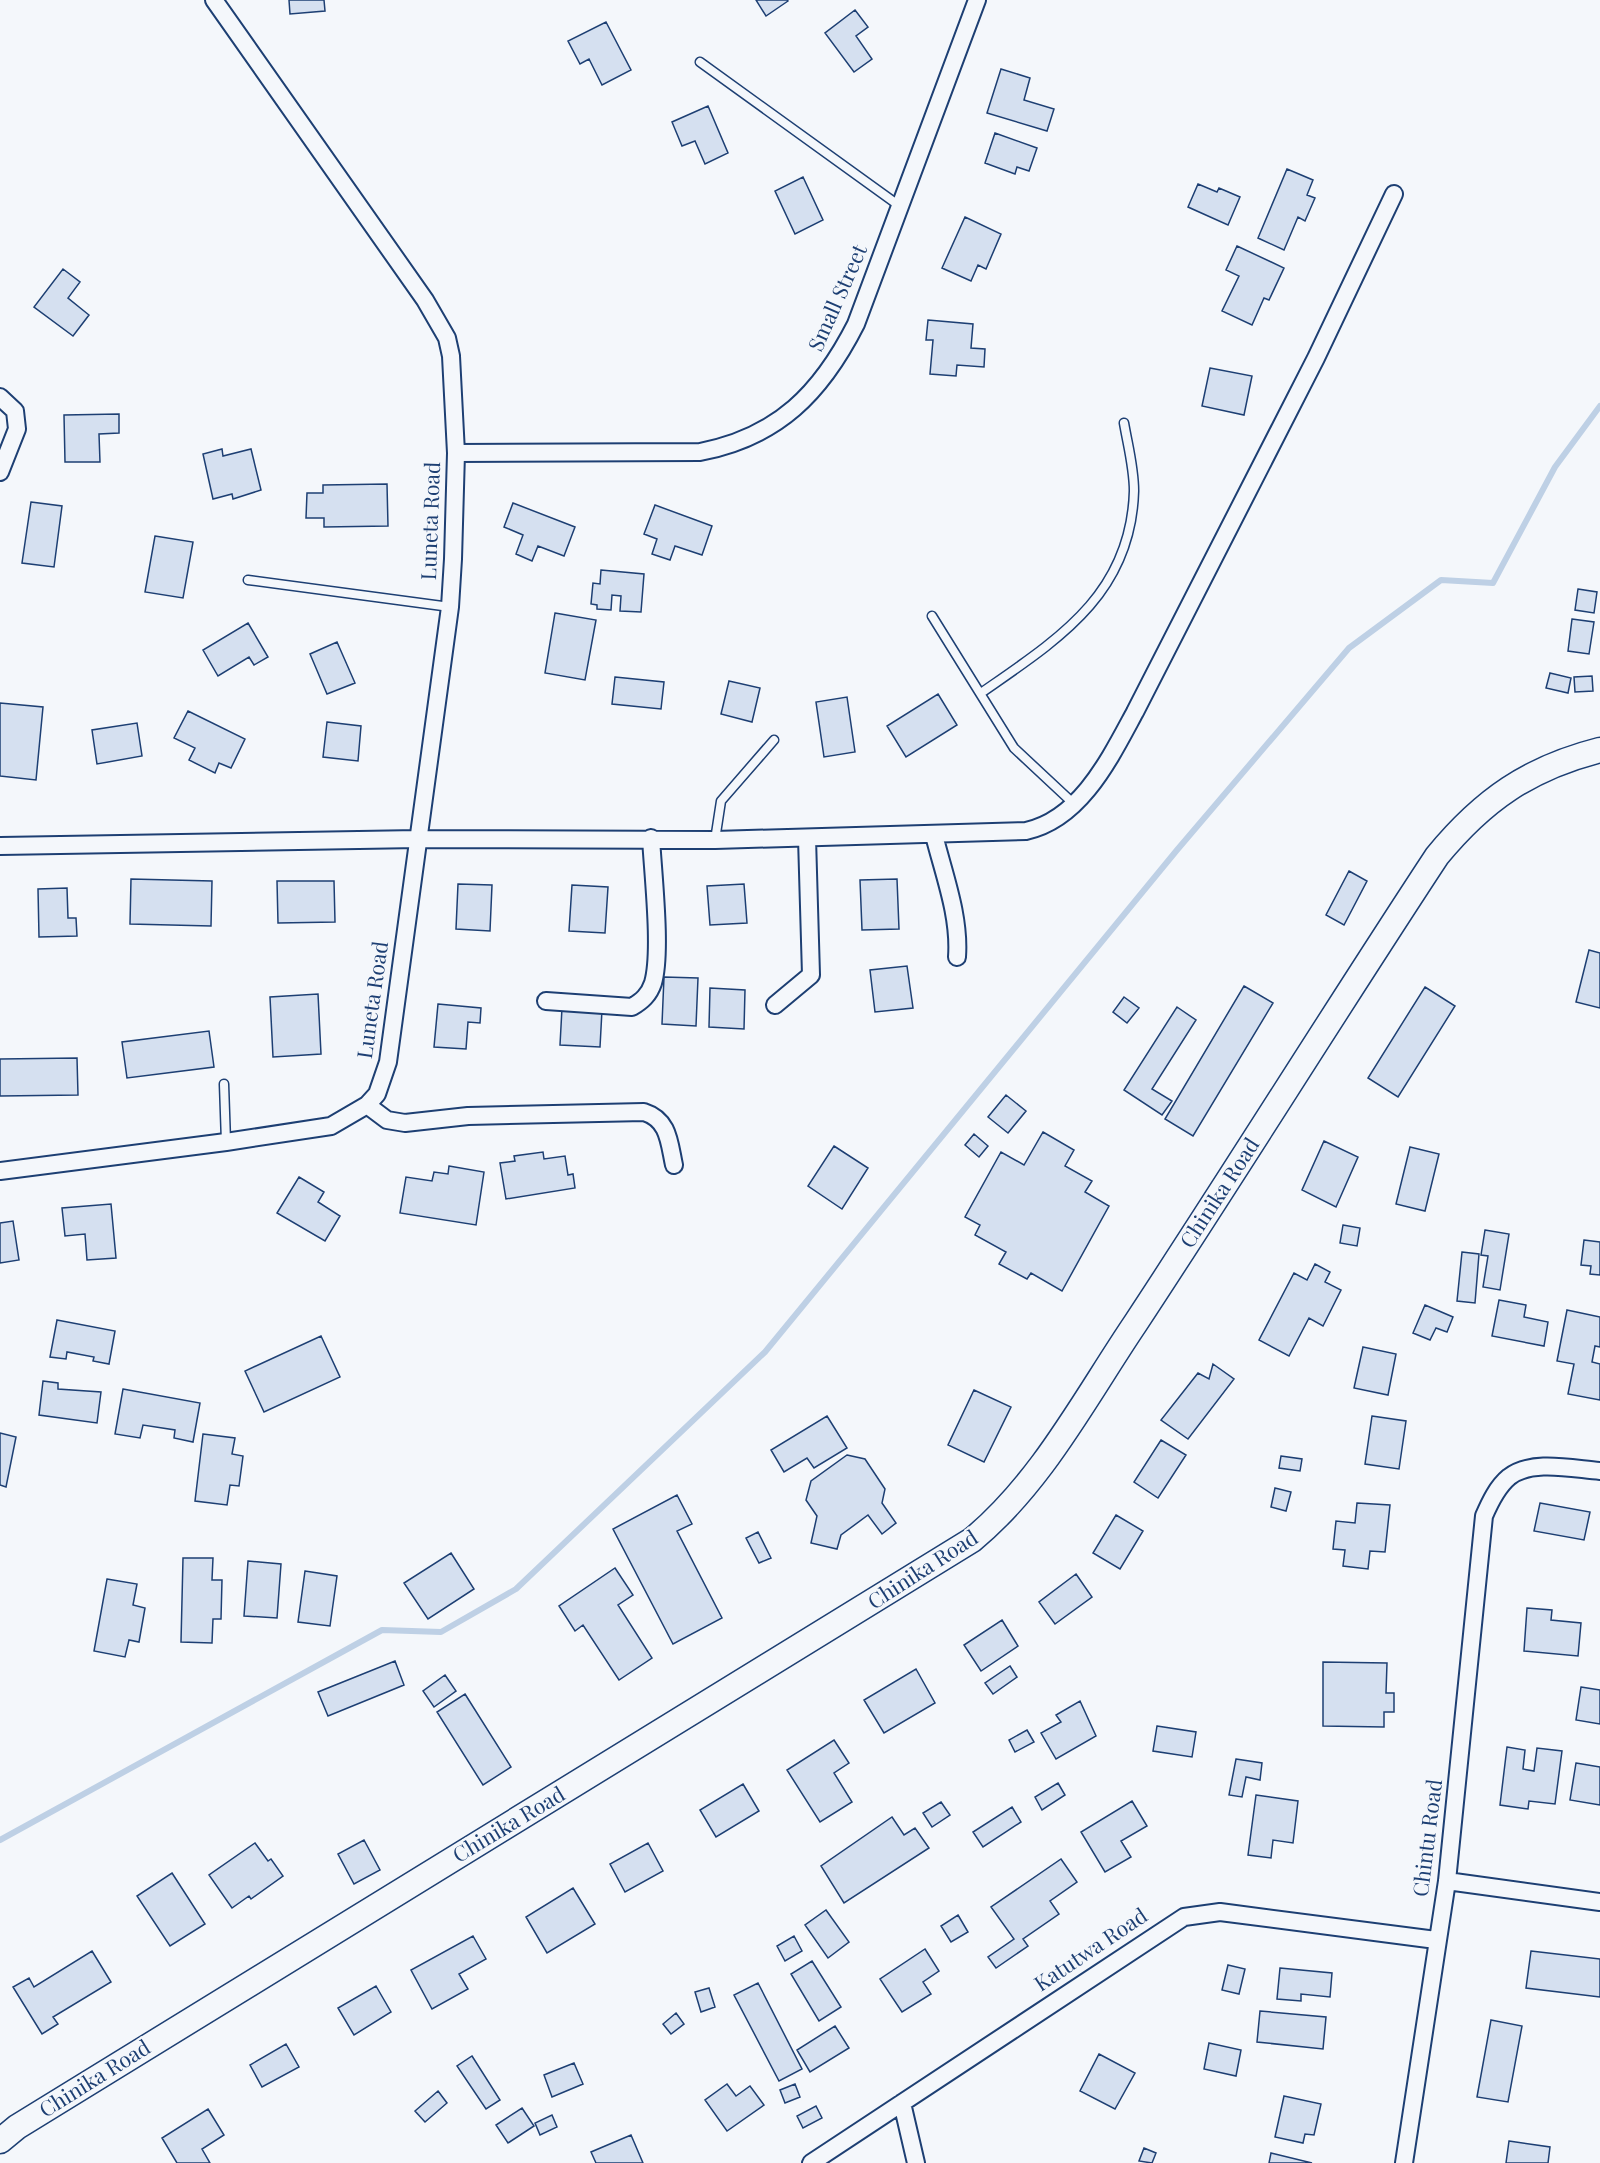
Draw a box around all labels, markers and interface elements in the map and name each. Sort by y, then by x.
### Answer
street label: Small Street [800,239,872,355]
street label: Luneta Road [413,461,445,581]
street label: Luneta Road [349,939,393,1060]
street label: Chinika Road [1172,1131,1264,1252]
street label: Chinika Road [861,1522,982,1614]
street label: Chintu Road [1405,1777,1447,1898]
street label: Chinika Road [447,1779,569,1868]
street label: Katutwa Road [1028,1900,1152,1996]
street label: Chinika Road [33,2032,155,2123]

